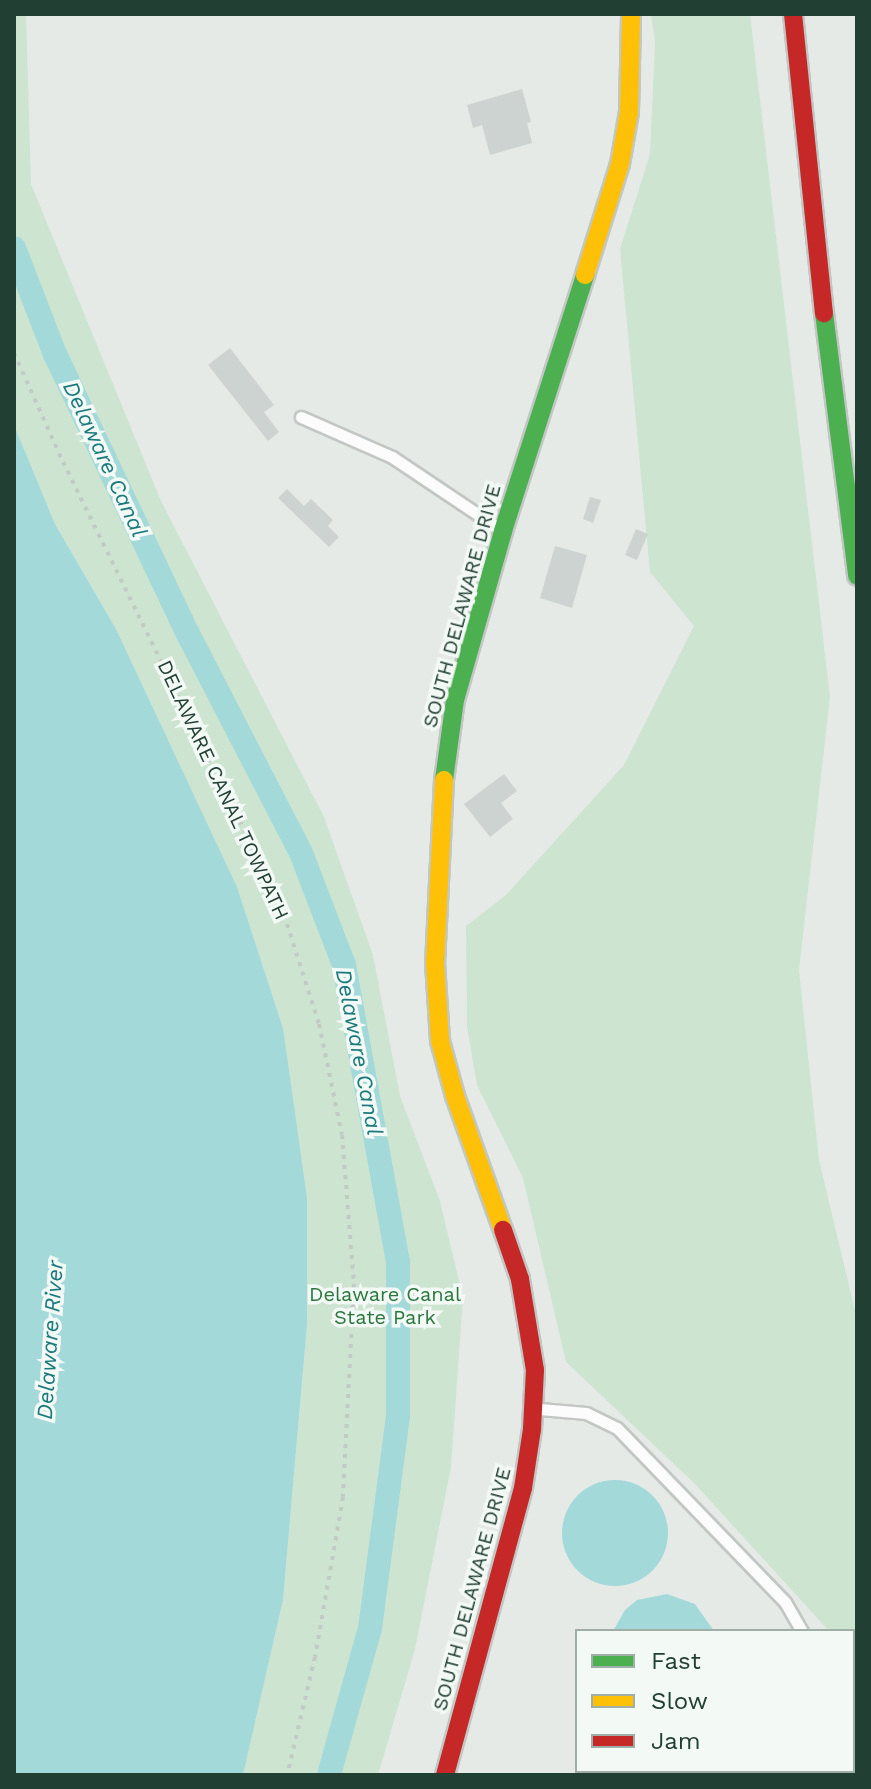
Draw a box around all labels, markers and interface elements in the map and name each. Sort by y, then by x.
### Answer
water label: Delaware Canal [57,377,153,541]
street label: SOUTH DELAWARE DRIVE [418,482,506,730]
street label: DELAWARE CANAL TOWPATH [152,656,294,924]
water label: Delaware Canal [330,967,388,1137]
water label: Delaware River [31,1260,69,1420]
park label: Delaware Canal State Park [309,1282,461,1329]
street label: SOUTH DELAWARE DRIVE [428,1465,516,1713]
legend [575,1629,855,1773]
text: Fast [651,1647,701,1675]
text: Slow [651,1687,708,1715]
text: Jam [651,1727,701,1755]

